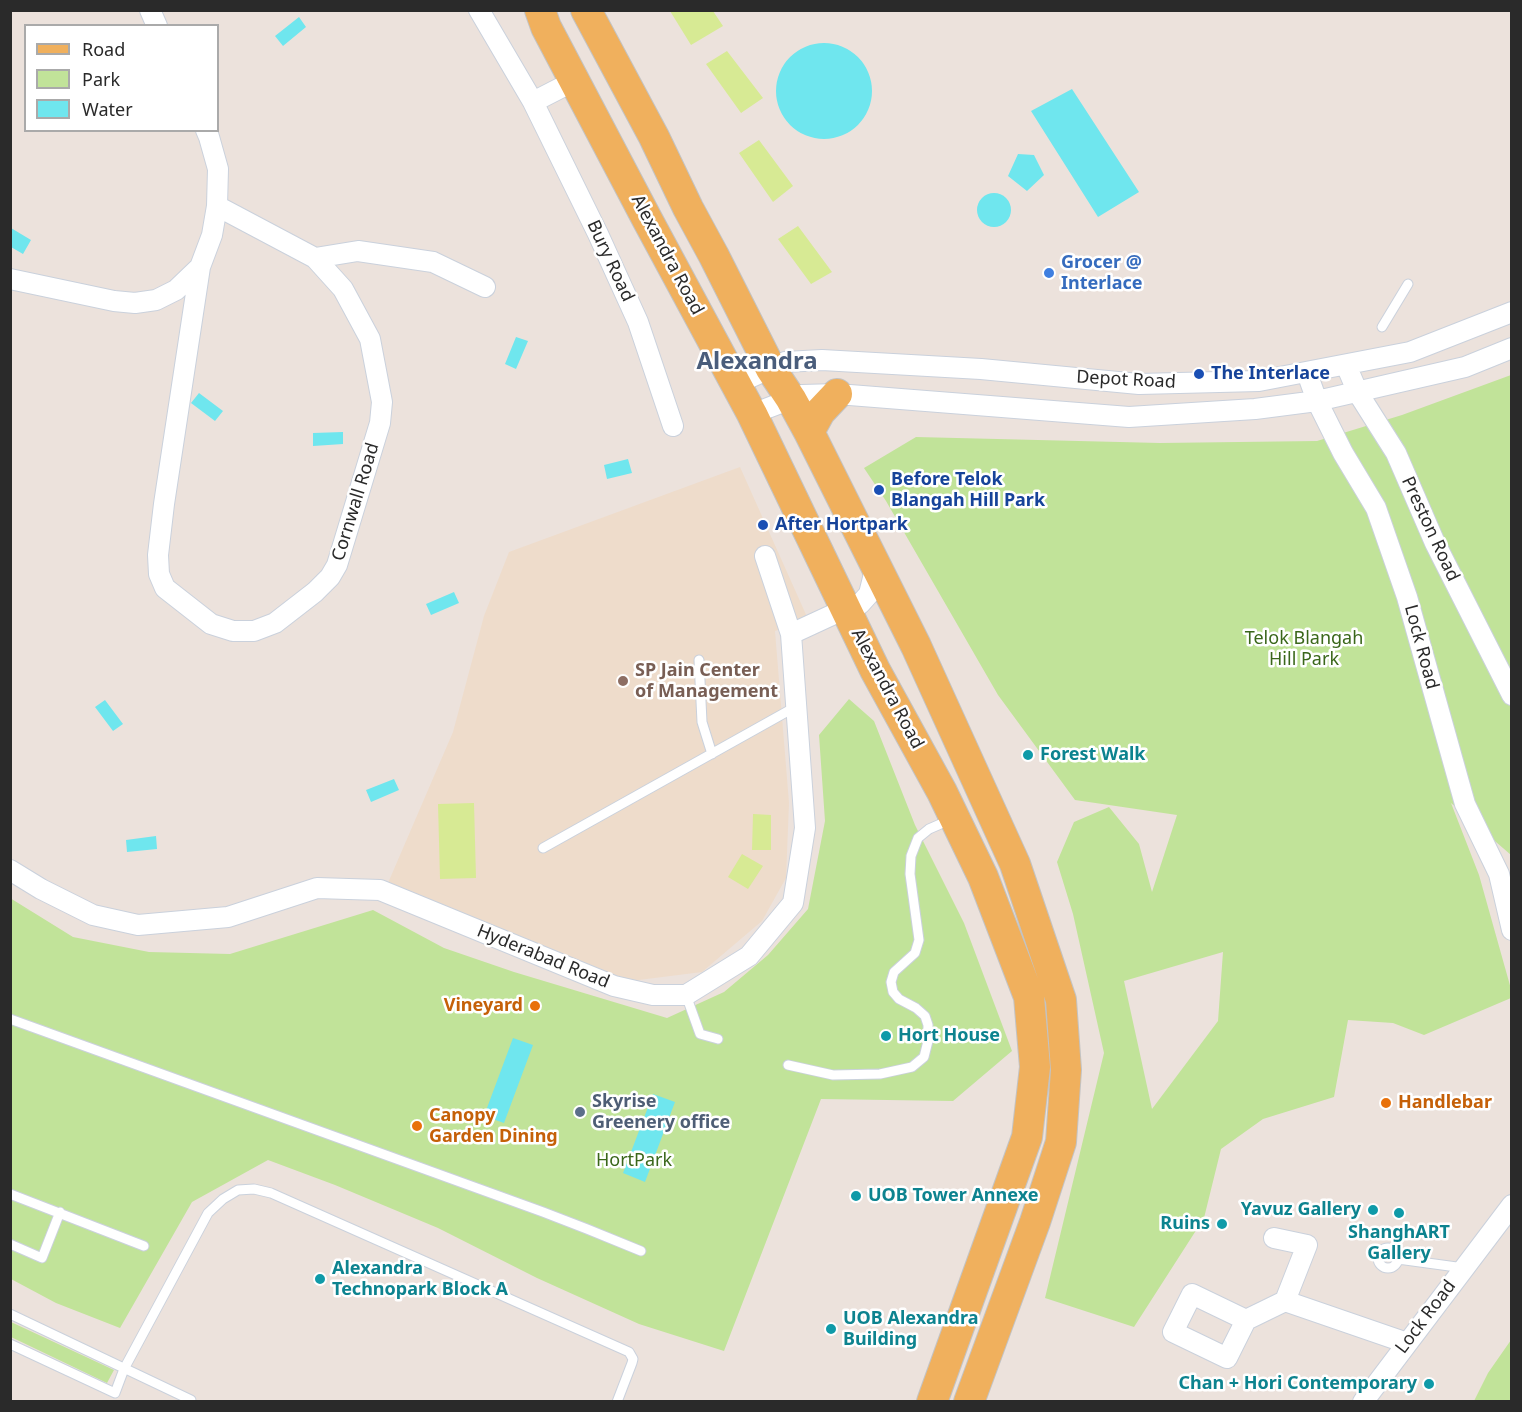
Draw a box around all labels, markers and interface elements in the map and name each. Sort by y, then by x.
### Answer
legend [24,24,219,132]
text: Road [82,37,125,61]
text: Park [82,67,120,91]
text: Water [82,97,133,121]
street label: Alexandra Road [626,191,708,319]
street label: Bury Road [582,217,638,305]
place label: Grocer @ Interlace [1061,252,1142,294]
marker: Grocer @ Interlace [1042,266,1056,280]
district label: Alexandra [696,348,818,376]
place label: The Interlace [1211,363,1330,385]
street label: Depot Road [1076,367,1176,393]
marker: The Interlace [1192,367,1206,381]
street label: Cornwall Road [328,440,384,564]
place label: Before Telok Blangah Hill Park [891,469,1045,512]
street label: Preston Road [1396,473,1464,585]
marker: Before Telok Blangah Hill Park [872,483,886,497]
place label: After Hortpark [775,514,908,536]
marker: After Hortpark [756,518,770,532]
street label: Lock Road [1399,602,1443,692]
street label: Alexandra Road [846,625,928,753]
park label: Telok Blangah Hill Park [1245,628,1363,670]
place label: SP Jain Center of Management [635,660,778,702]
marker: SP Jain Center of Management [616,674,630,688]
place label: Forest Walk [1040,744,1145,766]
marker: Forest Walk [1021,748,1035,762]
street label: Hyderabad Road [474,921,612,993]
place label: Vineyard [444,995,523,1017]
marker: Vineyard [528,999,542,1013]
place label: Hort House [898,1025,1000,1047]
marker: Hort House [879,1029,893,1043]
place label: Skyrise Greenery office [592,1091,730,1134]
place label: Handlebar [1398,1092,1492,1114]
marker: Handlebar [1379,1096,1393,1110]
place label: Canopy Garden Dining [429,1105,558,1148]
marker: Skyrise Greenery office [573,1105,587,1119]
marker: Canopy Garden Dining [410,1119,424,1133]
park label: HortPark [596,1150,672,1172]
place label: UOB Tower Annexe [868,1185,1038,1207]
marker: UOB Tower Annexe [849,1189,863,1203]
place label: Yavuz Gallery [1241,1199,1361,1221]
marker: Yavuz Gallery [1366,1203,1380,1217]
marker: ShanghART Gallery [1392,1206,1406,1220]
place label: Ruins [1160,1213,1210,1235]
marker: Ruins [1215,1217,1229,1231]
place label: ShanghART Gallery [1348,1222,1450,1264]
place label: Alexandra Technopark Block A [332,1258,508,1300]
marker: Alexandra Technopark Block A [313,1272,327,1286]
street label: Lock Road [1391,1276,1461,1358]
place label: UOB Alexandra Building [843,1308,978,1350]
marker: UOB Alexandra Building [824,1322,838,1336]
place label: Chan + Hori Contemporary [1178,1373,1417,1395]
marker: Chan + Hori Contemporary [1422,1377,1436,1391]

